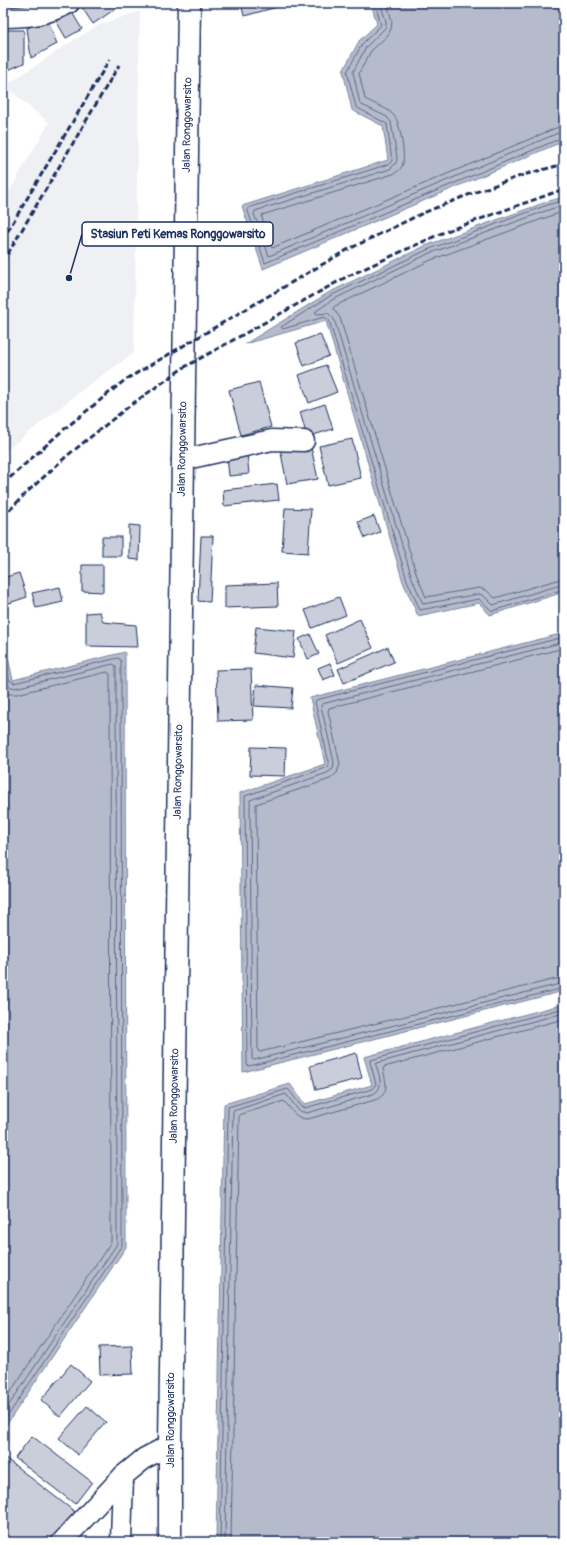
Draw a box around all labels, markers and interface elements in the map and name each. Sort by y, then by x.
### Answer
street label: Jalan Ronggowarsito [180,77,194,173]
callout: Stasiun Peti Kemas Ronggowarsito [82,222,273,246]
text: Stasiun Peti Kemas Ronggowarsito [91,227,266,242]
street label: Jalan Ronggowarsito [175,401,189,497]
street label: Jalan Ronggowarsito [171,724,185,820]
street label: Jalan Ronggowarsito [167,1048,181,1144]
street label: Jalan Ronggowarsito [164,1372,177,1468]

